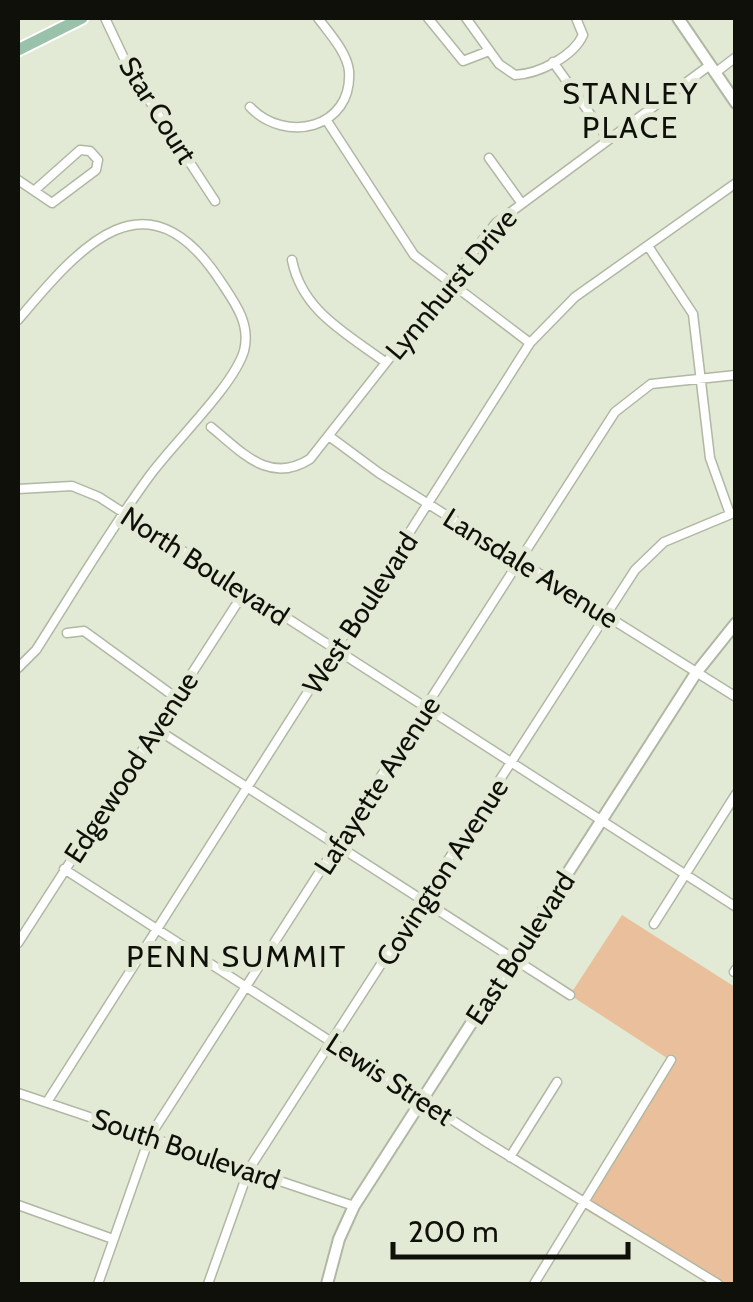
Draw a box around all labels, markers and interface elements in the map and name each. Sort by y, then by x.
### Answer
street label: Star Court [112,50,204,170]
district label: STANLEY PLACE [562,75,700,146]
street label: Lynnhurst Drive [378,202,524,366]
street label: North Boulevard [115,499,295,633]
street label: Lansdale Avenue [437,501,625,635]
street label: West Boulevard [295,526,425,700]
street label: Edgewood Avenue [57,665,205,869]
street label: Lafayette Avenue [307,689,447,881]
street label: Covington Avenue [369,772,515,972]
street label: East Boulevard [458,865,582,1031]
district label: PENN SUMMIT [126,938,348,975]
street label: Lewis Street [320,1025,460,1133]
street label: South Boulevard [88,1101,284,1197]
scale bar [393,1197,628,1259]
text: 200 m [408,1213,499,1250]

